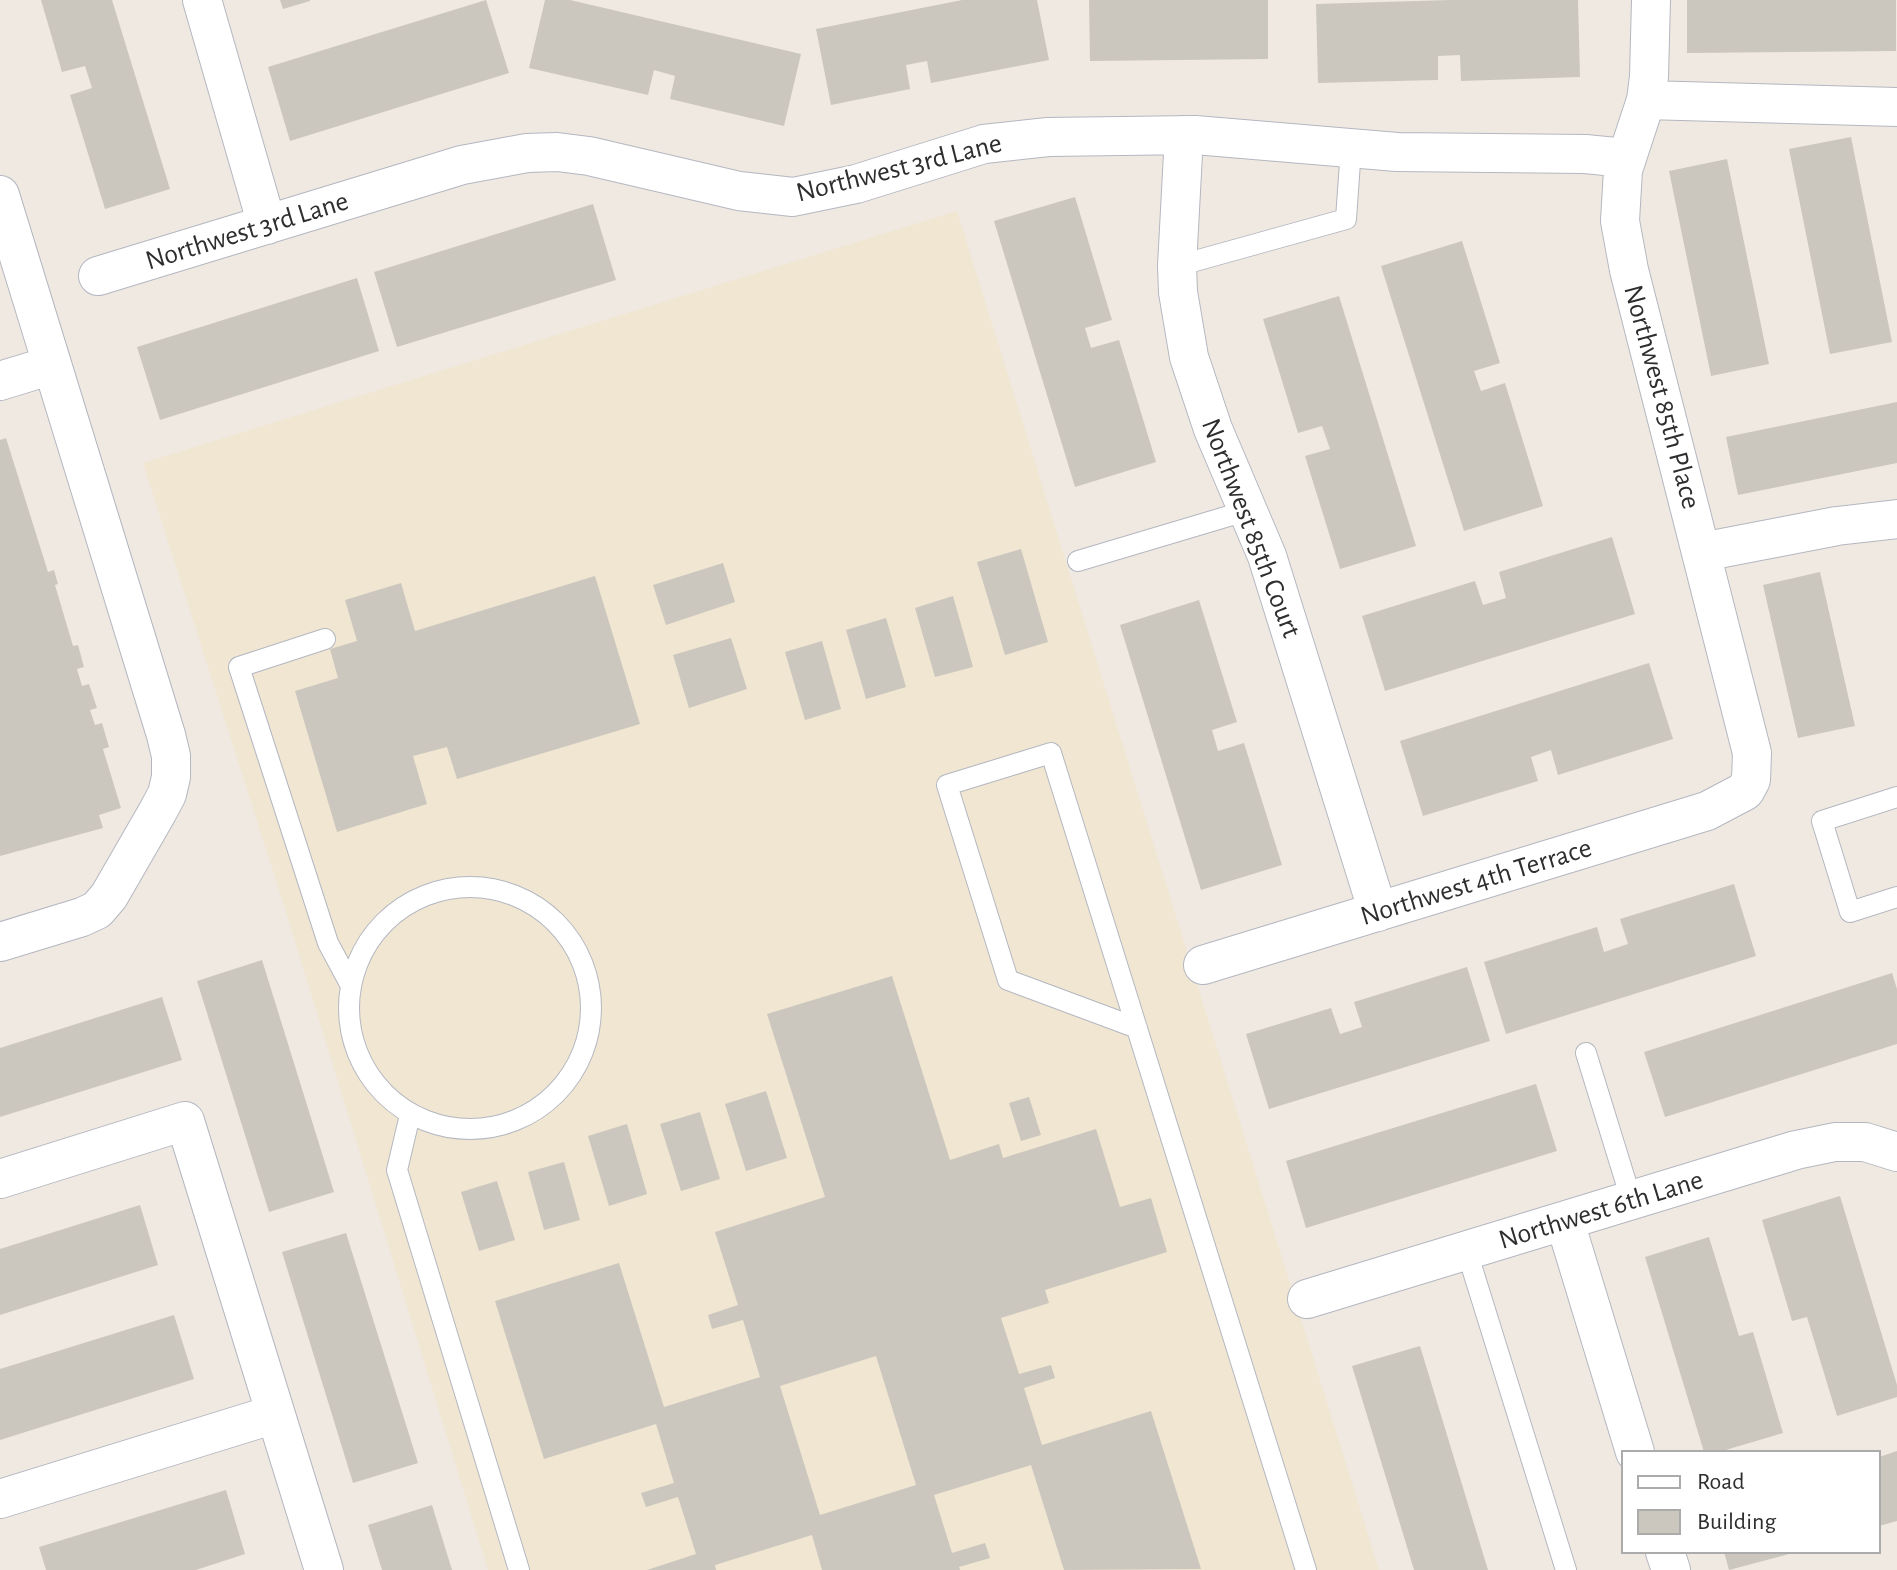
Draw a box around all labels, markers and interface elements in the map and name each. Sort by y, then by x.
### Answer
street label: Northwest 3rd Lane [793,126,1005,210]
street label: Northwest 3rd Lane [141,184,353,278]
street label: Northwest 85th Place [1616,281,1708,513]
street label: Northwest 85th Court [1194,414,1308,642]
street label: Northwest 4th Terrace [1356,831,1596,933]
street label: Northwest 6th Lane [1495,1163,1707,1257]
legend [1621,1450,1881,1554]
text: Road [1697,1470,1745,1494]
text: Building [1697,1510,1776,1534]

